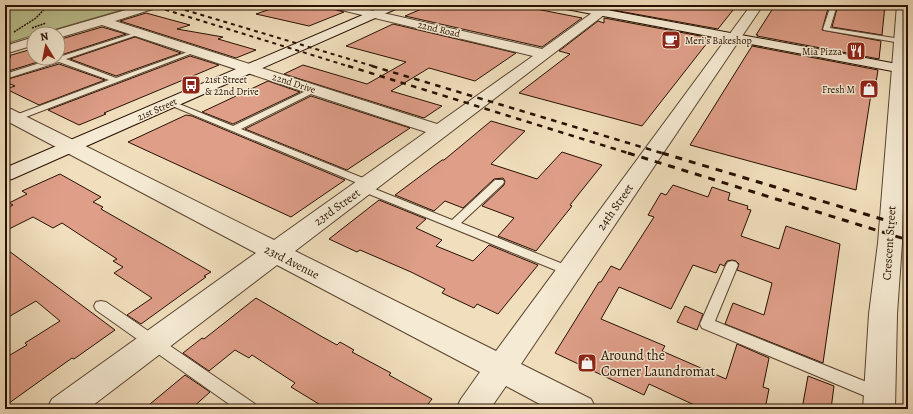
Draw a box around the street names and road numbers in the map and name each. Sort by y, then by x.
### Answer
street label: 22nd Road [417,18,462,40]
street label: 22nd Drive [271,70,318,96]
street label: 21st Street [135,94,179,123]
street label: 24th Street [593,181,637,233]
street label: 23rd Street [311,185,363,229]
street label: Crescent Street [878,205,900,281]
street label: 23rd Avenue [262,241,322,283]

